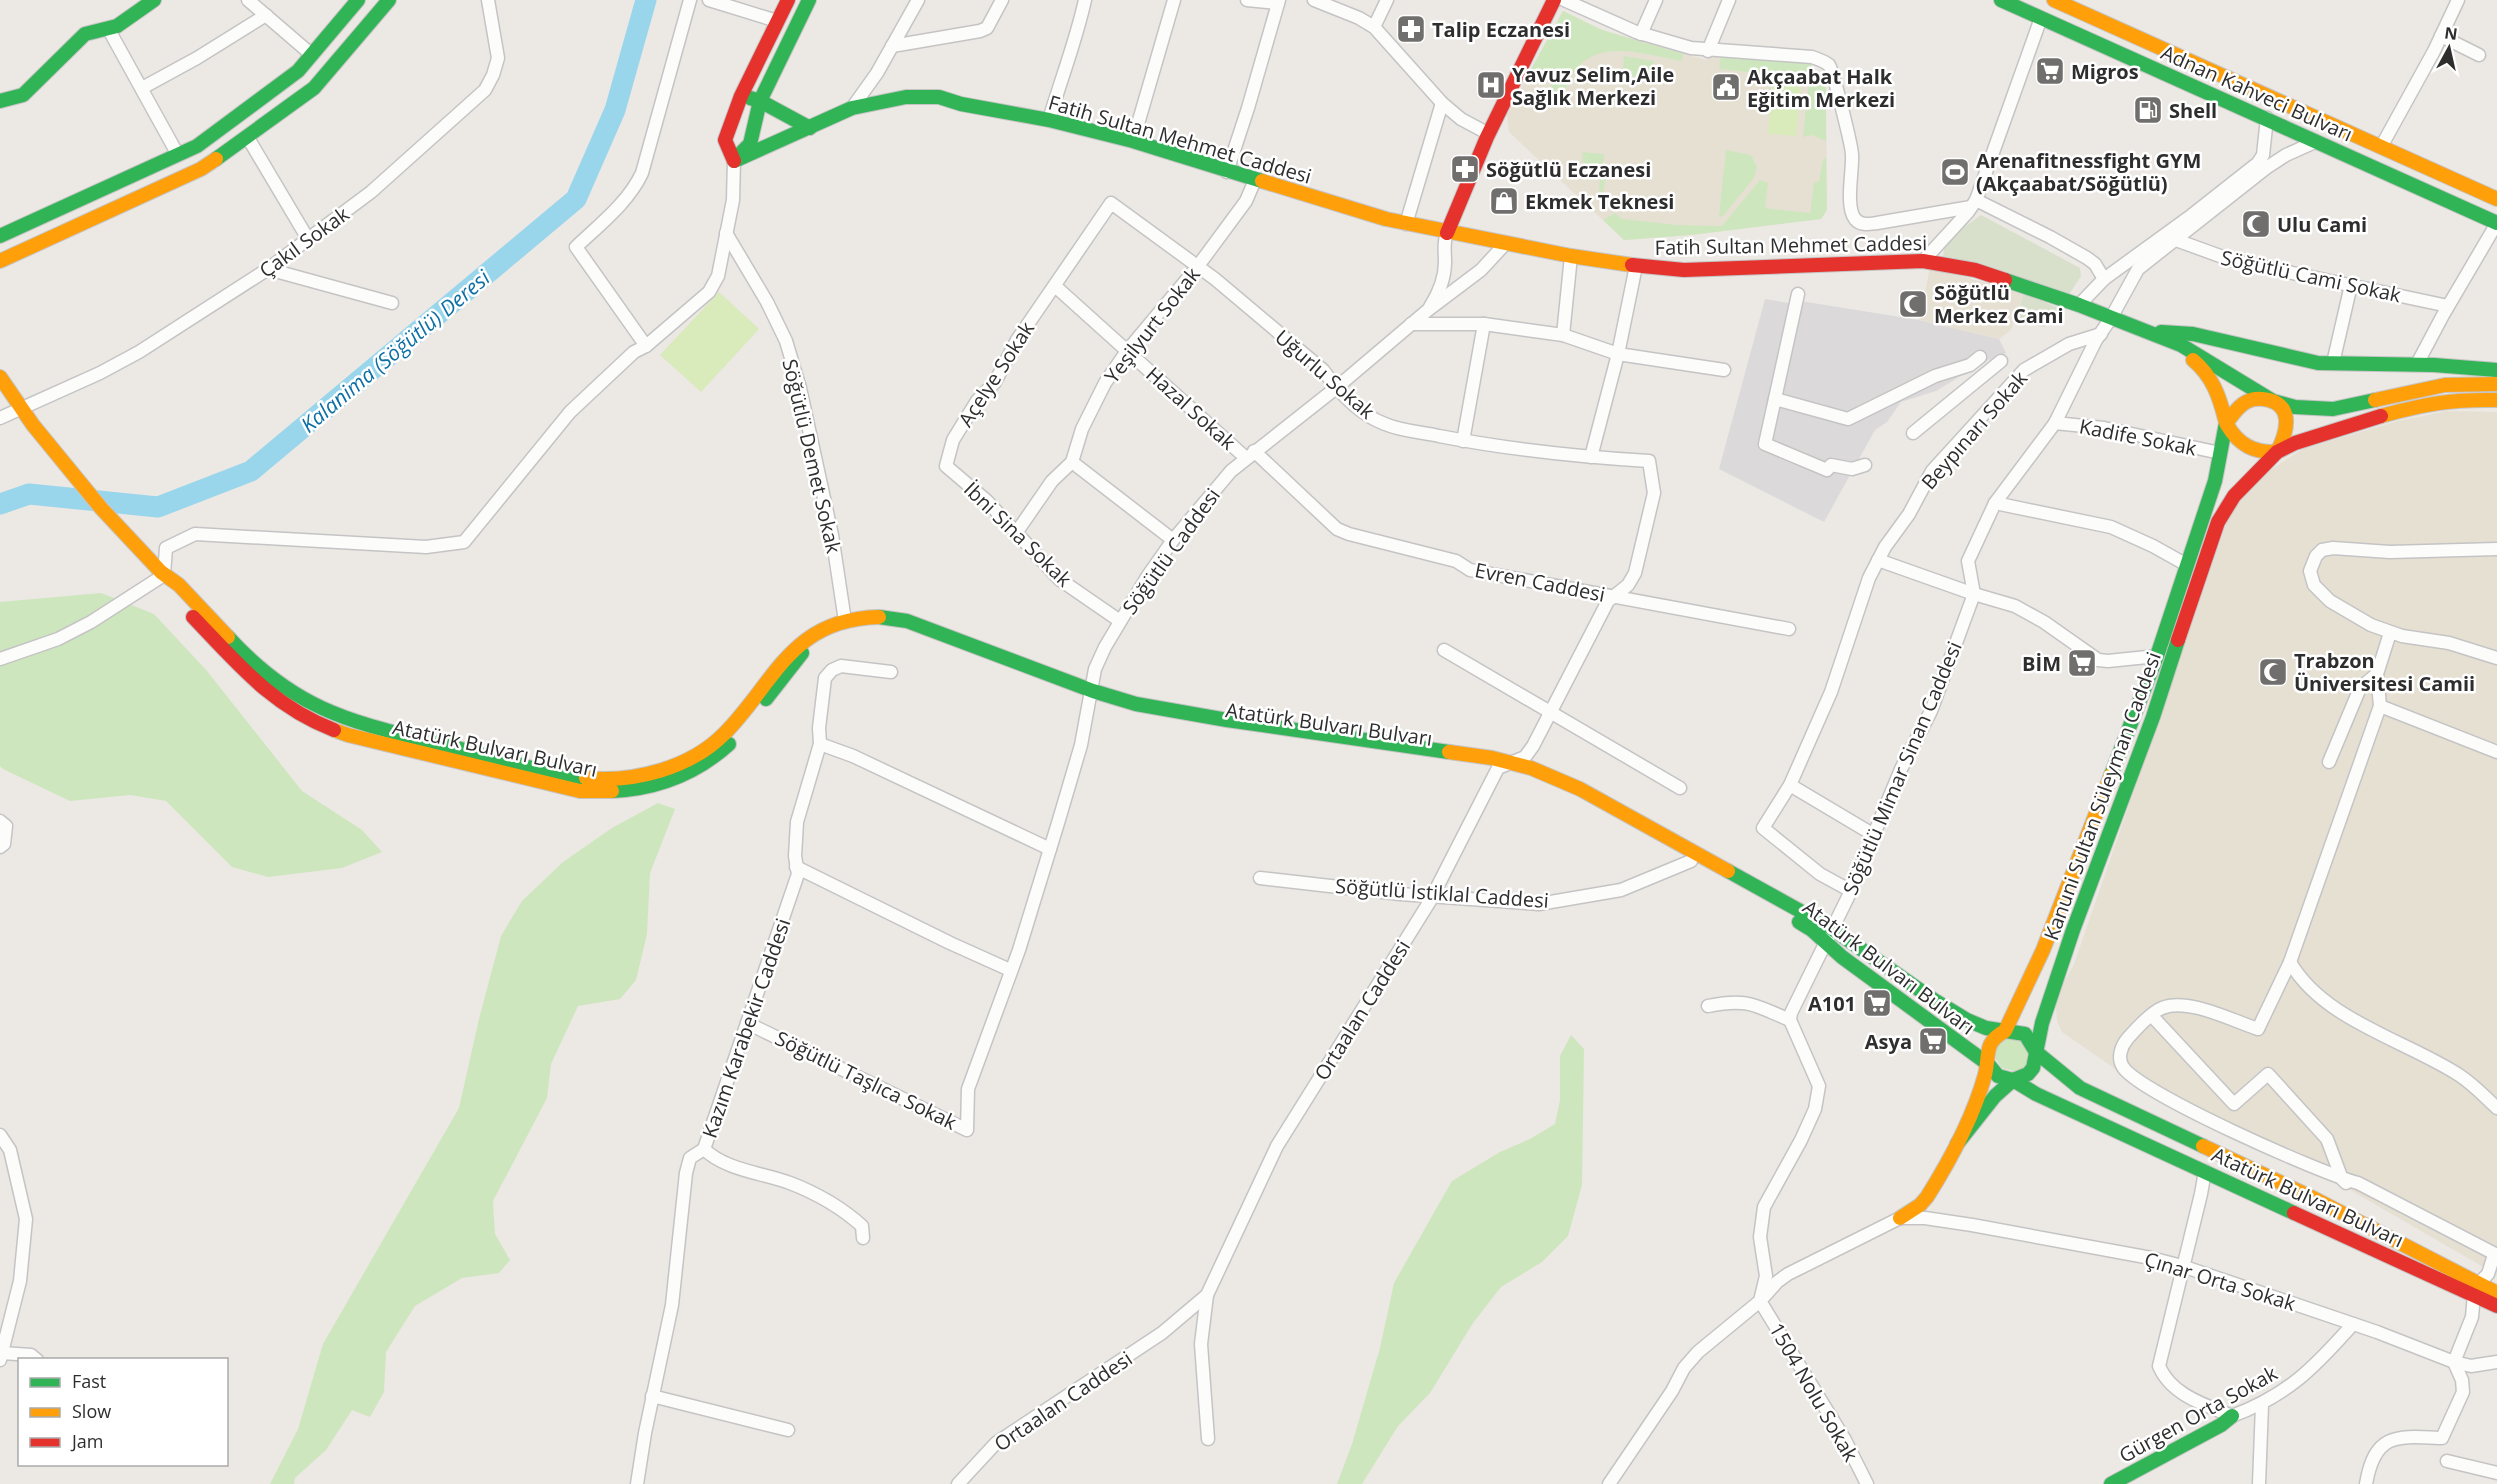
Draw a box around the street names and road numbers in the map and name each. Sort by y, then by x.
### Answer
street label: Adnan Kahveci Bulvarı [2157,39,2357,147]
street label: Fatih Sultan Mehmet Caddesi [1045,88,1315,190]
street label: Çakıl Sokak [254,200,355,284]
street label: Fatih Sultan Mehmet Caddesi [1654,229,1928,261]
street label: Söğütlü Cami Sokak [2219,244,2404,308]
street label: Yeşilyurt Sokak [1098,261,1206,388]
street label: Açelye Sokak [952,316,1040,432]
street label: Uğurlu Sokak [1270,323,1381,425]
street label: Söğütlü Demet Sokak [776,356,848,556]
street label: Hazal Sokak [1140,361,1242,456]
street label: Beypınarı Sokak [1915,365,2033,495]
street label: Kadife Sokak [2077,412,2199,462]
street label: İbni Sina Sokak [958,476,1078,593]
street label: Söğütlü Caddesi [1116,482,1226,620]
street label: Evren Caddesi [1473,556,1607,608]
street label: Söğütlü Mimar Sinan Caddesi [1836,637,1968,899]
street label: Kanuni Sultan Süleyman Caddesi [2037,648,2167,944]
street label: Atatürk Bulvarı Bulvarı [1224,696,1434,752]
street label: Atatürk Bulvarı Bulvarı [390,713,600,783]
street label: Söğütlü İstiklal Caddesi [1334,872,1550,914]
street label: Atatürk Bulvarı Bulvarı [1798,893,1980,1041]
street label: Kazım Karabekir Caddesi [696,915,796,1141]
street label: Ortaalan Caddesi [1308,935,1416,1085]
street label: Söğütlü Taşlıca Sokak [771,1024,962,1136]
street label: Atatürk Bulvarı Bulvarı [2208,1141,2408,1253]
street label: Çınar Orta Sokak [2141,1245,2299,1317]
street label: 1504 Nolu Sokak [1763,1318,1865,1467]
street label: Ortaalan Caddesi [989,1345,1137,1457]
street label: Gürgen Orta Sokak [2114,1359,2282,1469]

